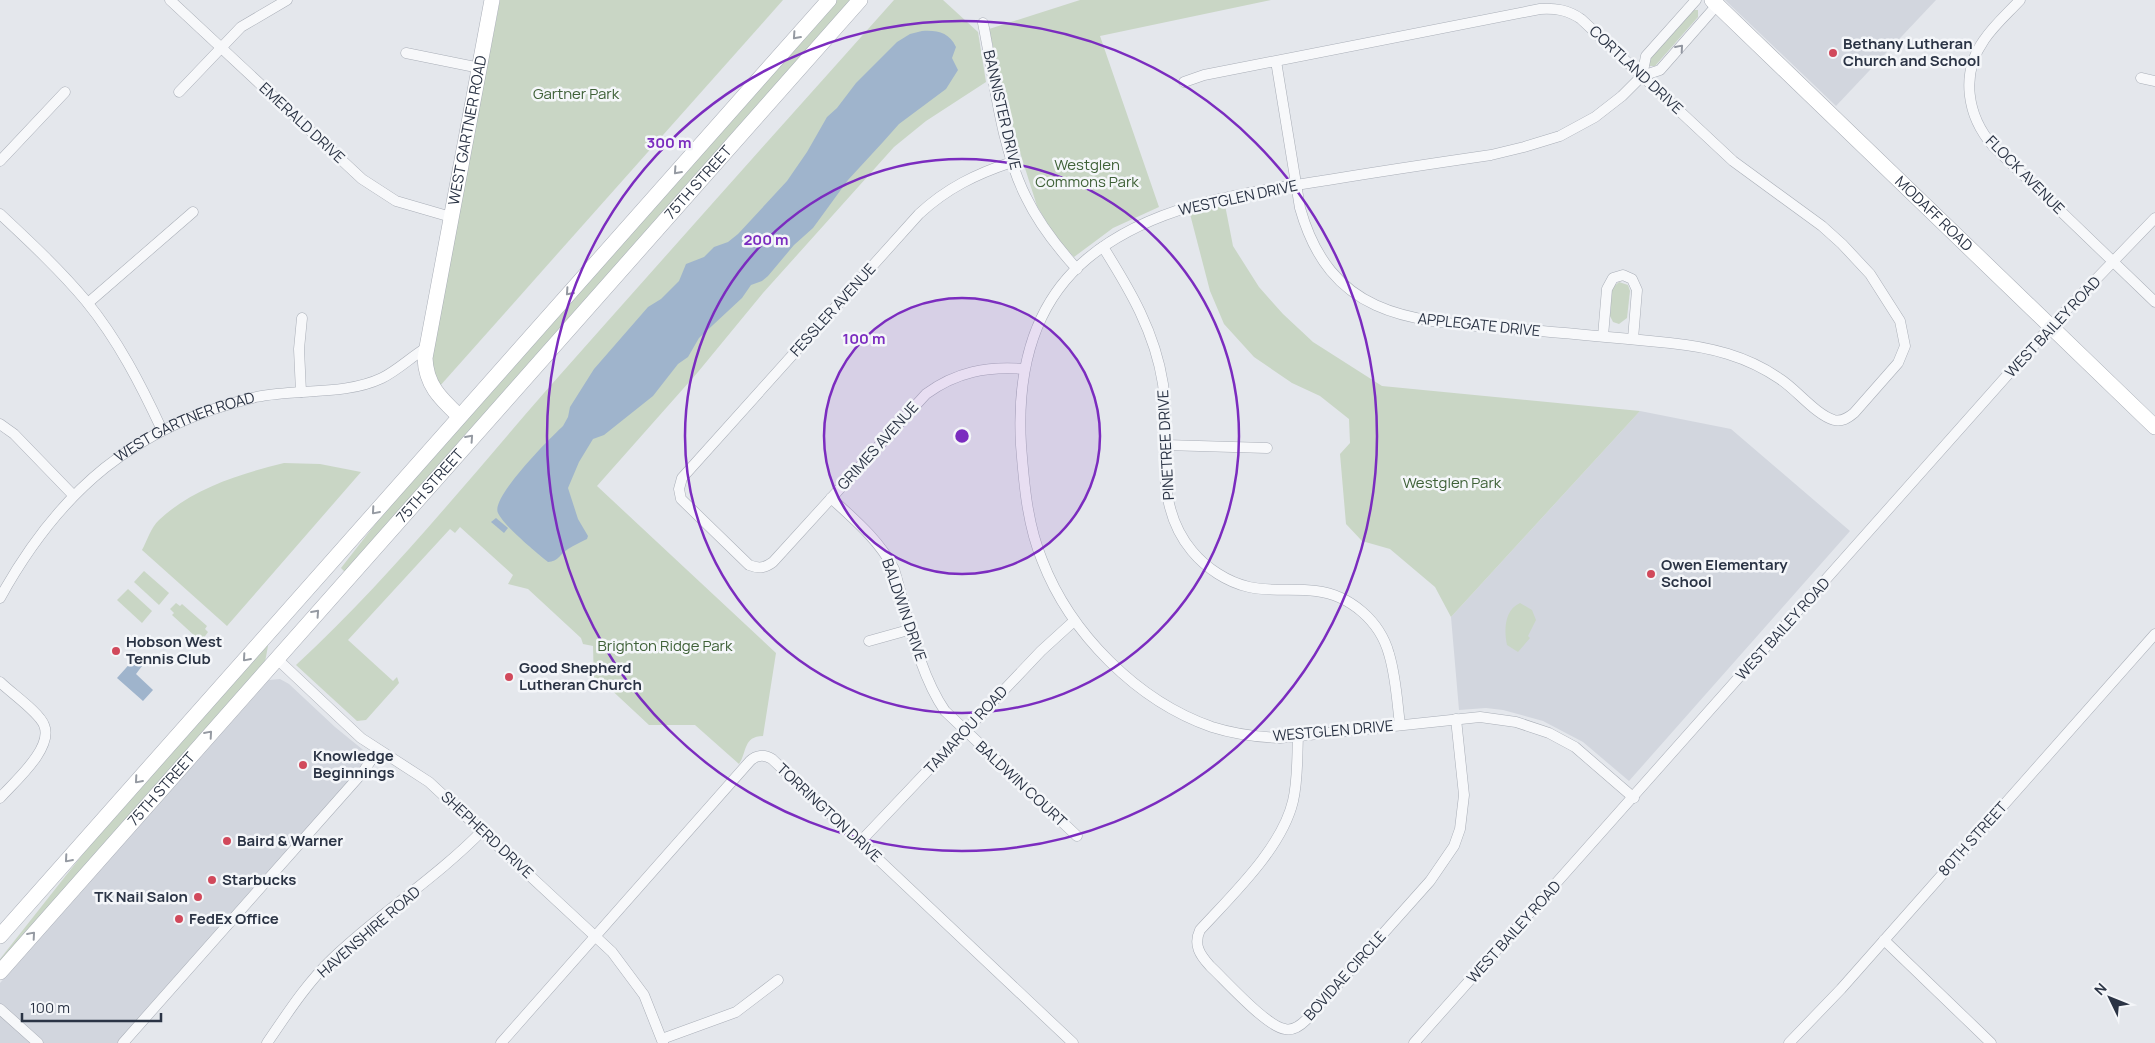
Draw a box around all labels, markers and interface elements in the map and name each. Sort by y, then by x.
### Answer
street label: CORTLAND DRIVE [1585,21,1688,119]
one-way arrow [793,31,802,40]
place label: Bethany Lutheran Church and School [1843,33,1980,71]
one-way arrow [1674,44,1683,53]
marker: Bethany Lutheran Church and School [1827,47,1839,59]
street label: BANNISTER DRIVE [978,48,1027,172]
street label: WEST GARTNER ROAD [443,54,491,207]
street label: EMERALD DRIVE [255,77,350,168]
park label: Gartner Park [533,83,620,104]
street label: FLOCK AVENUE [1981,131,2069,219]
text: 300 m [647,132,691,153]
street label: 75TH STREET [660,141,736,224]
park label: Westglen Commons Park [1035,154,1139,192]
one-way arrow [674,165,683,174]
street label: MODAFF ROAD [1891,171,1978,256]
street label: WESTGLEN DRIVE [1177,175,1299,220]
text: 200 m [743,229,789,250]
street label: FESSLER AVENUE [785,259,880,361]
street label: WEST BAILEY ROAD [2000,271,2105,382]
one-way arrow [566,287,575,296]
street label: APPLEGATE DRIVE [1417,308,1542,341]
text: 100 m [843,328,885,349]
street label: WEST GARTNER ROAD [110,387,257,467]
street label: PINETREE DRIVE [1152,389,1179,501]
street label: GRIMES AVENUE [832,397,923,494]
centre of rings [953,427,971,445]
one-way arrow [465,435,474,444]
street label: 75TH STREET [391,444,468,527]
park label: Westglen Park [1403,472,1502,493]
one-way arrow [372,506,381,515]
place label: Owen Elementary School [1661,554,1788,592]
street label: BALDWIN DRIVE [877,556,932,664]
marker: Owen Elementary School [1645,568,1657,580]
street label: WEST BAILEY ROAD [1731,573,1834,685]
one-way arrow [310,609,319,618]
place label: Hobson West Tennis Club [126,631,222,669]
park label: Brighton Ridge Park [598,635,733,656]
marker: Hobson West Tennis Club [110,645,122,657]
one-way arrow [242,652,251,661]
place label: Good Shepherd Lutheran Church [519,657,642,695]
marker: Good Shepherd Lutheran Church [503,671,515,683]
street label: TAMAROU ROAD [919,681,1012,778]
street label: WESTGLEN DRIVE [1272,715,1394,746]
one-way arrow [203,731,212,740]
street label: BALDWIN COURT [971,736,1071,831]
place label: Knowledge Beginnings [313,745,395,783]
street label: 75TH STREET [123,747,200,830]
street label: TORRINGTON DRIVE [772,758,886,867]
marker: Knowledge Beginnings [297,759,309,771]
one-way arrow [135,774,144,783]
street label: SHEPHERD DRIVE [437,786,538,883]
street label: 80TH STREET [1933,797,2012,881]
place label: Baird & Warner [237,830,343,851]
marker: Baird & Warner [221,835,233,847]
one-way arrow [65,853,74,862]
place label: Starbucks [222,869,296,890]
marker: Starbucks [206,874,218,886]
street label: WEST BAILEY ROAD [1462,876,1565,988]
street label: HAVENSHIRE ROAD [313,881,425,982]
place label: TK Nail Salon [94,886,188,907]
marker: TK Nail Salon [192,891,204,903]
place label: FedEx Office [189,908,279,929]
marker: FedEx Office [173,913,185,925]
street label: BOVIDAE CIRCLE [1299,926,1390,1025]
one-way arrow [26,932,35,941]
north arrow [2085,973,2135,1023]
text: N [2090,979,2111,999]
scale bar [22,990,161,1022]
text: 100 m [30,997,70,1018]

